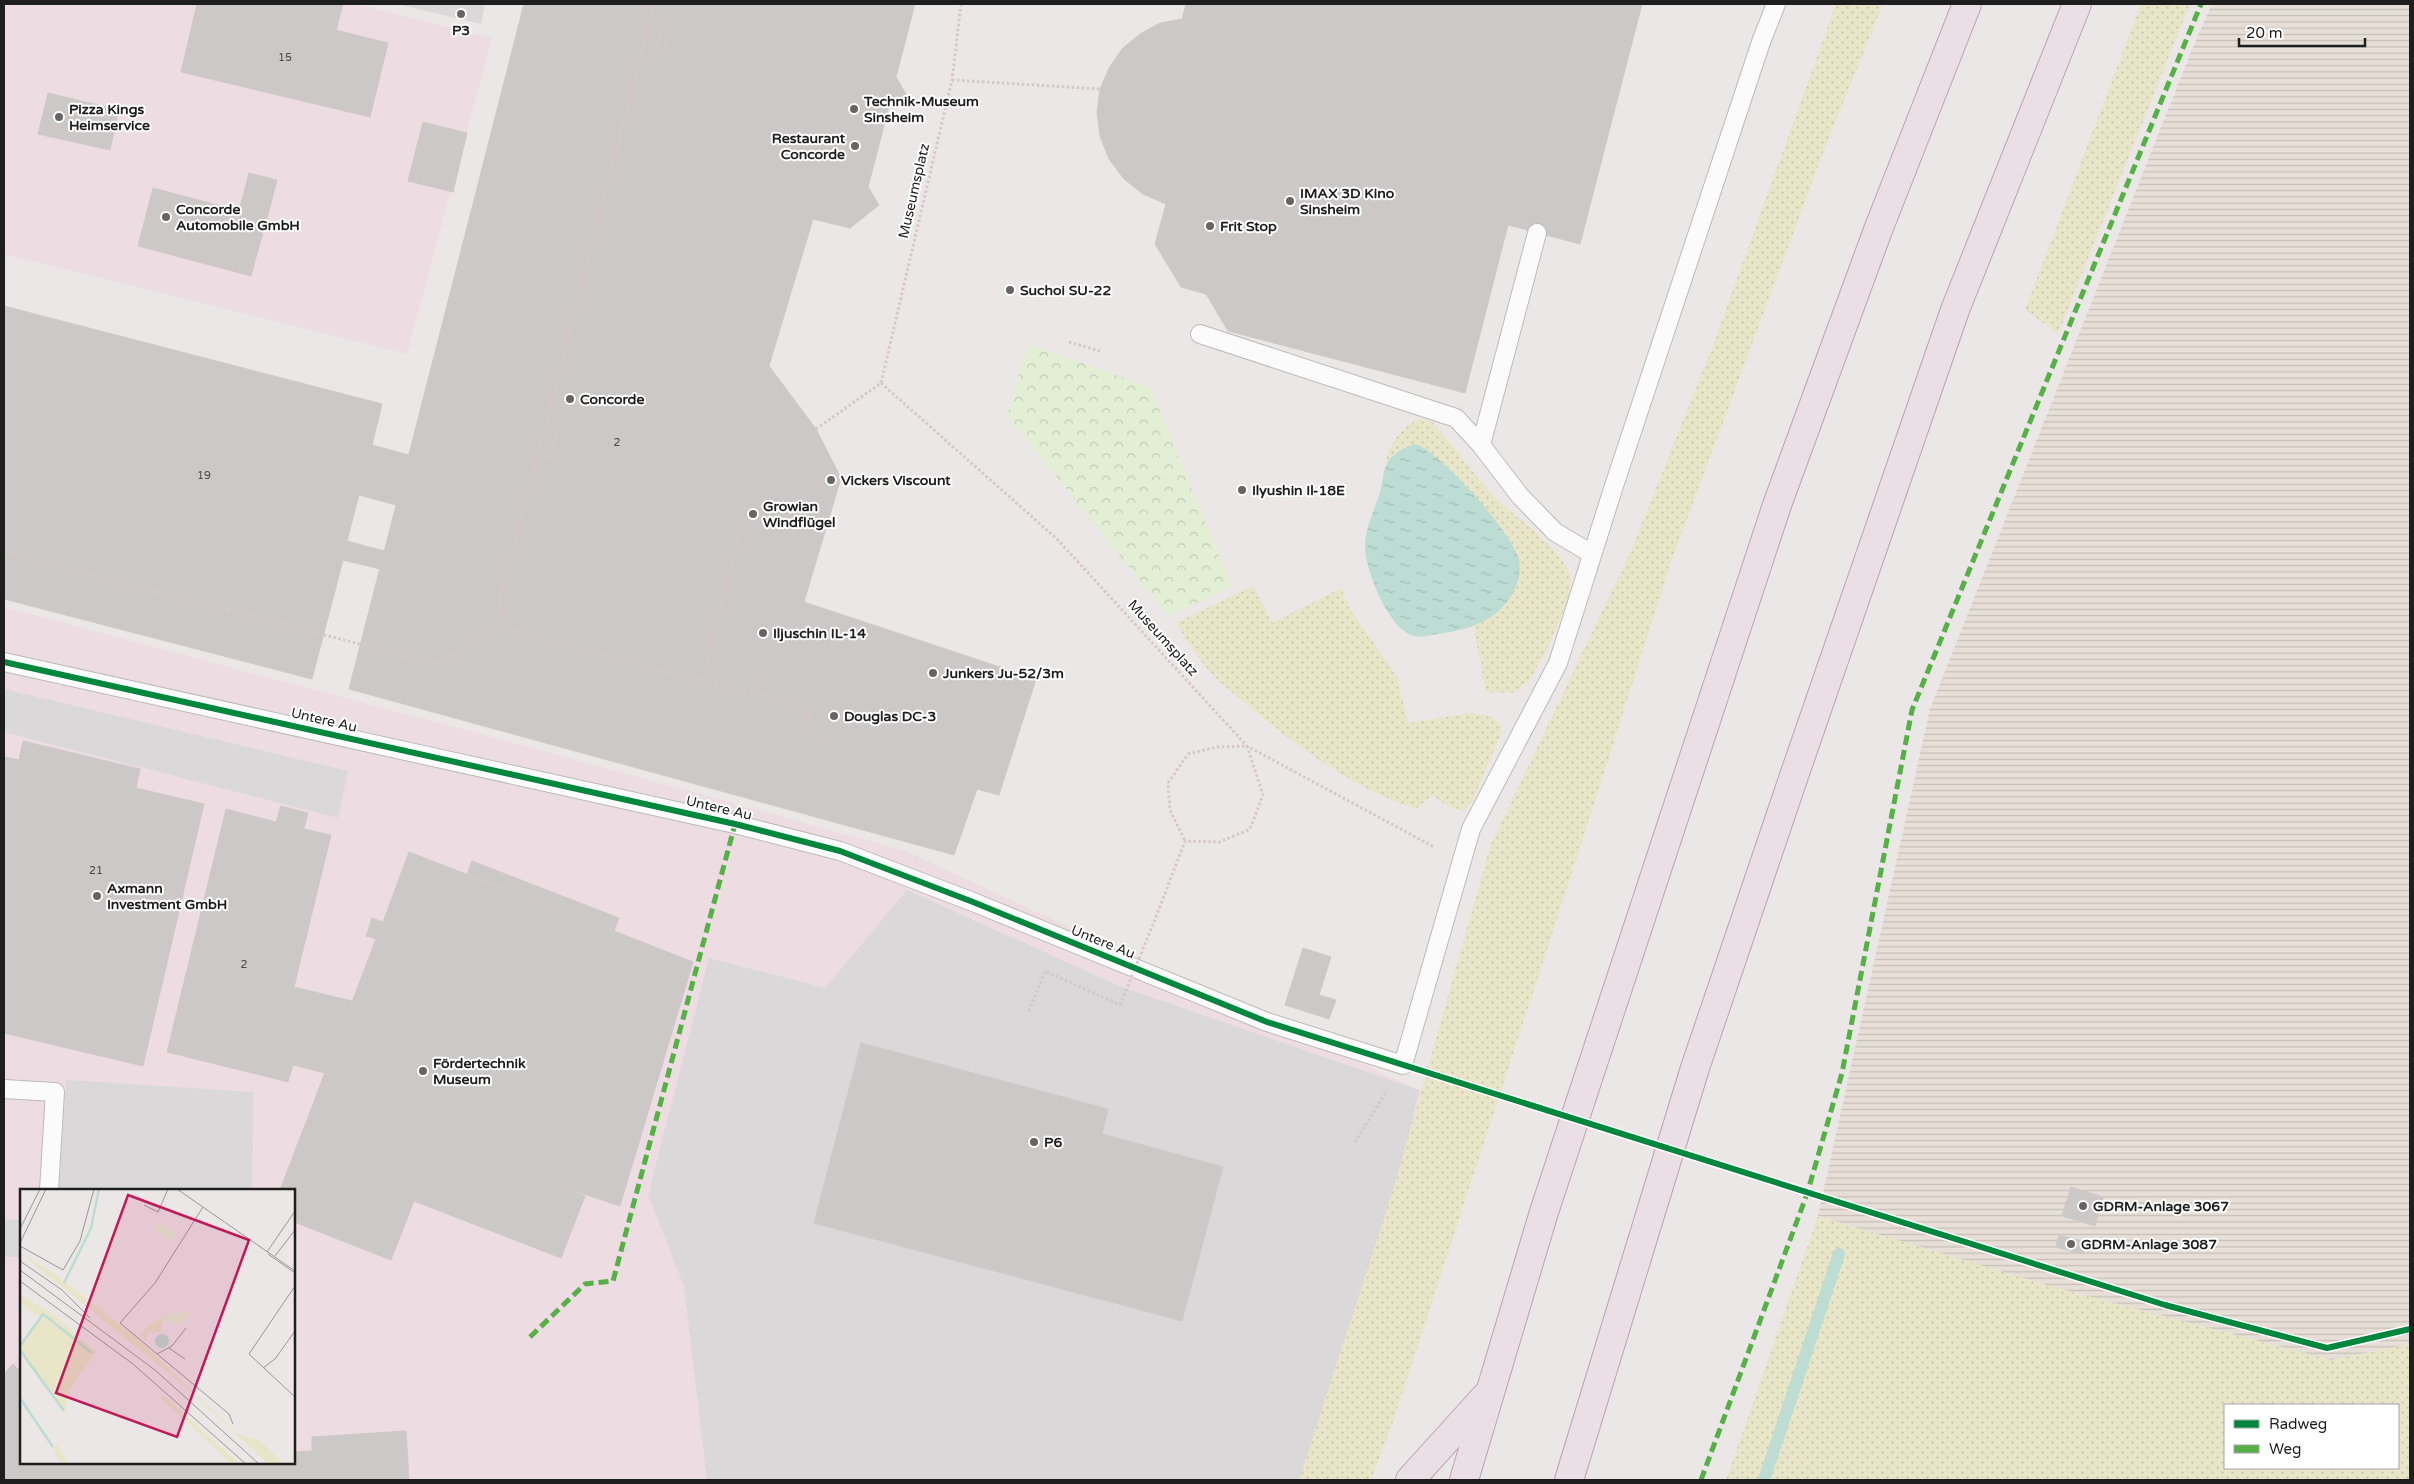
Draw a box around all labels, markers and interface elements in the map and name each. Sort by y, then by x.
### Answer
marker: P3 [455,8,467,20]
scale bar [2239,15,2365,47]
place label: P3 [452,22,470,39]
text: 20 m [2246,24,2283,42]
house number: 15 [278,51,292,64]
place label: Technik-Museum Sinsheim [863,93,979,126]
place label: Pizza Kings Heimservice [69,101,150,134]
marker: Technik-Museum Sinsheim [848,103,860,115]
marker: Pizza Kings Heimservice [53,111,65,123]
place label: Restaurant Concorde [772,130,846,163]
marker: Restaurant Concorde [849,140,861,152]
street label: Museumsplatz [895,142,933,240]
place label: IMAX 3D Kino Sinsheim [1300,185,1395,218]
marker: IMAX 3D Kino Sinsheim [1284,195,1296,207]
place label: Concorde Automobile GmbH [176,201,300,234]
marker: Concorde Automobile GmbH [160,211,172,223]
place label: Frit Stop [1220,218,1277,235]
marker: Frit Stop [1204,220,1216,232]
place label: Suchoi SU-22 [1020,282,1111,299]
marker: Suchoi SU-22 [1004,284,1016,296]
place label: Concorde [580,391,644,408]
marker: Concorde [564,393,576,405]
house number: 2 [614,436,621,449]
house number: 19 [197,469,211,482]
place label: Vickers Viscount [841,472,951,489]
marker: Vickers Viscount [825,474,837,486]
place label: Ilyushin Il-18E [1252,482,1345,499]
marker: Ilyushin Il-18E [1236,484,1248,496]
place label: Growian Windflügel [763,498,836,531]
marker: Growian Windflügel [747,508,759,520]
street label: Museumsplatz [1124,596,1202,680]
place label: Iljuschin IL-14 [773,625,866,642]
marker: Iljuschin IL-14 [757,627,769,639]
place label: Junkers Ju-52/3m [942,665,1064,682]
marker: Junkers Ju-52/3m [927,667,939,679]
street label: Untere Au [289,704,359,736]
place label: Douglas DC-3 [844,708,936,725]
marker: Douglas DC-3 [828,710,840,722]
street label: Untere Au [684,792,754,824]
house number: 21 [89,864,103,877]
place label: Axmann Investment GmbH [107,880,227,913]
marker: Axmann Investment GmbH [91,890,103,902]
street label: Untere Au [1069,921,1137,963]
house number: 2 [241,958,248,971]
place label: Fördertechnik Museum [433,1055,526,1088]
marker: Fördertechnik Museum [417,1065,429,1077]
place label: P6 [1044,1134,1062,1151]
marker: P6 [1028,1136,1040,1148]
inset map [20,1189,295,1464]
place label: GDRM-Anlage 3067 [2093,1198,2229,1215]
marker: GDRM-Anlage 3067 [2077,1200,2089,1212]
place label: GDRM-Anlage 3087 [2081,1236,2217,1253]
marker: GDRM-Anlage 3087 [2065,1238,2077,1250]
legend [2224,1404,2399,1469]
text: Radweg [2269,1415,2327,1433]
text: Weg [2269,1440,2301,1458]

